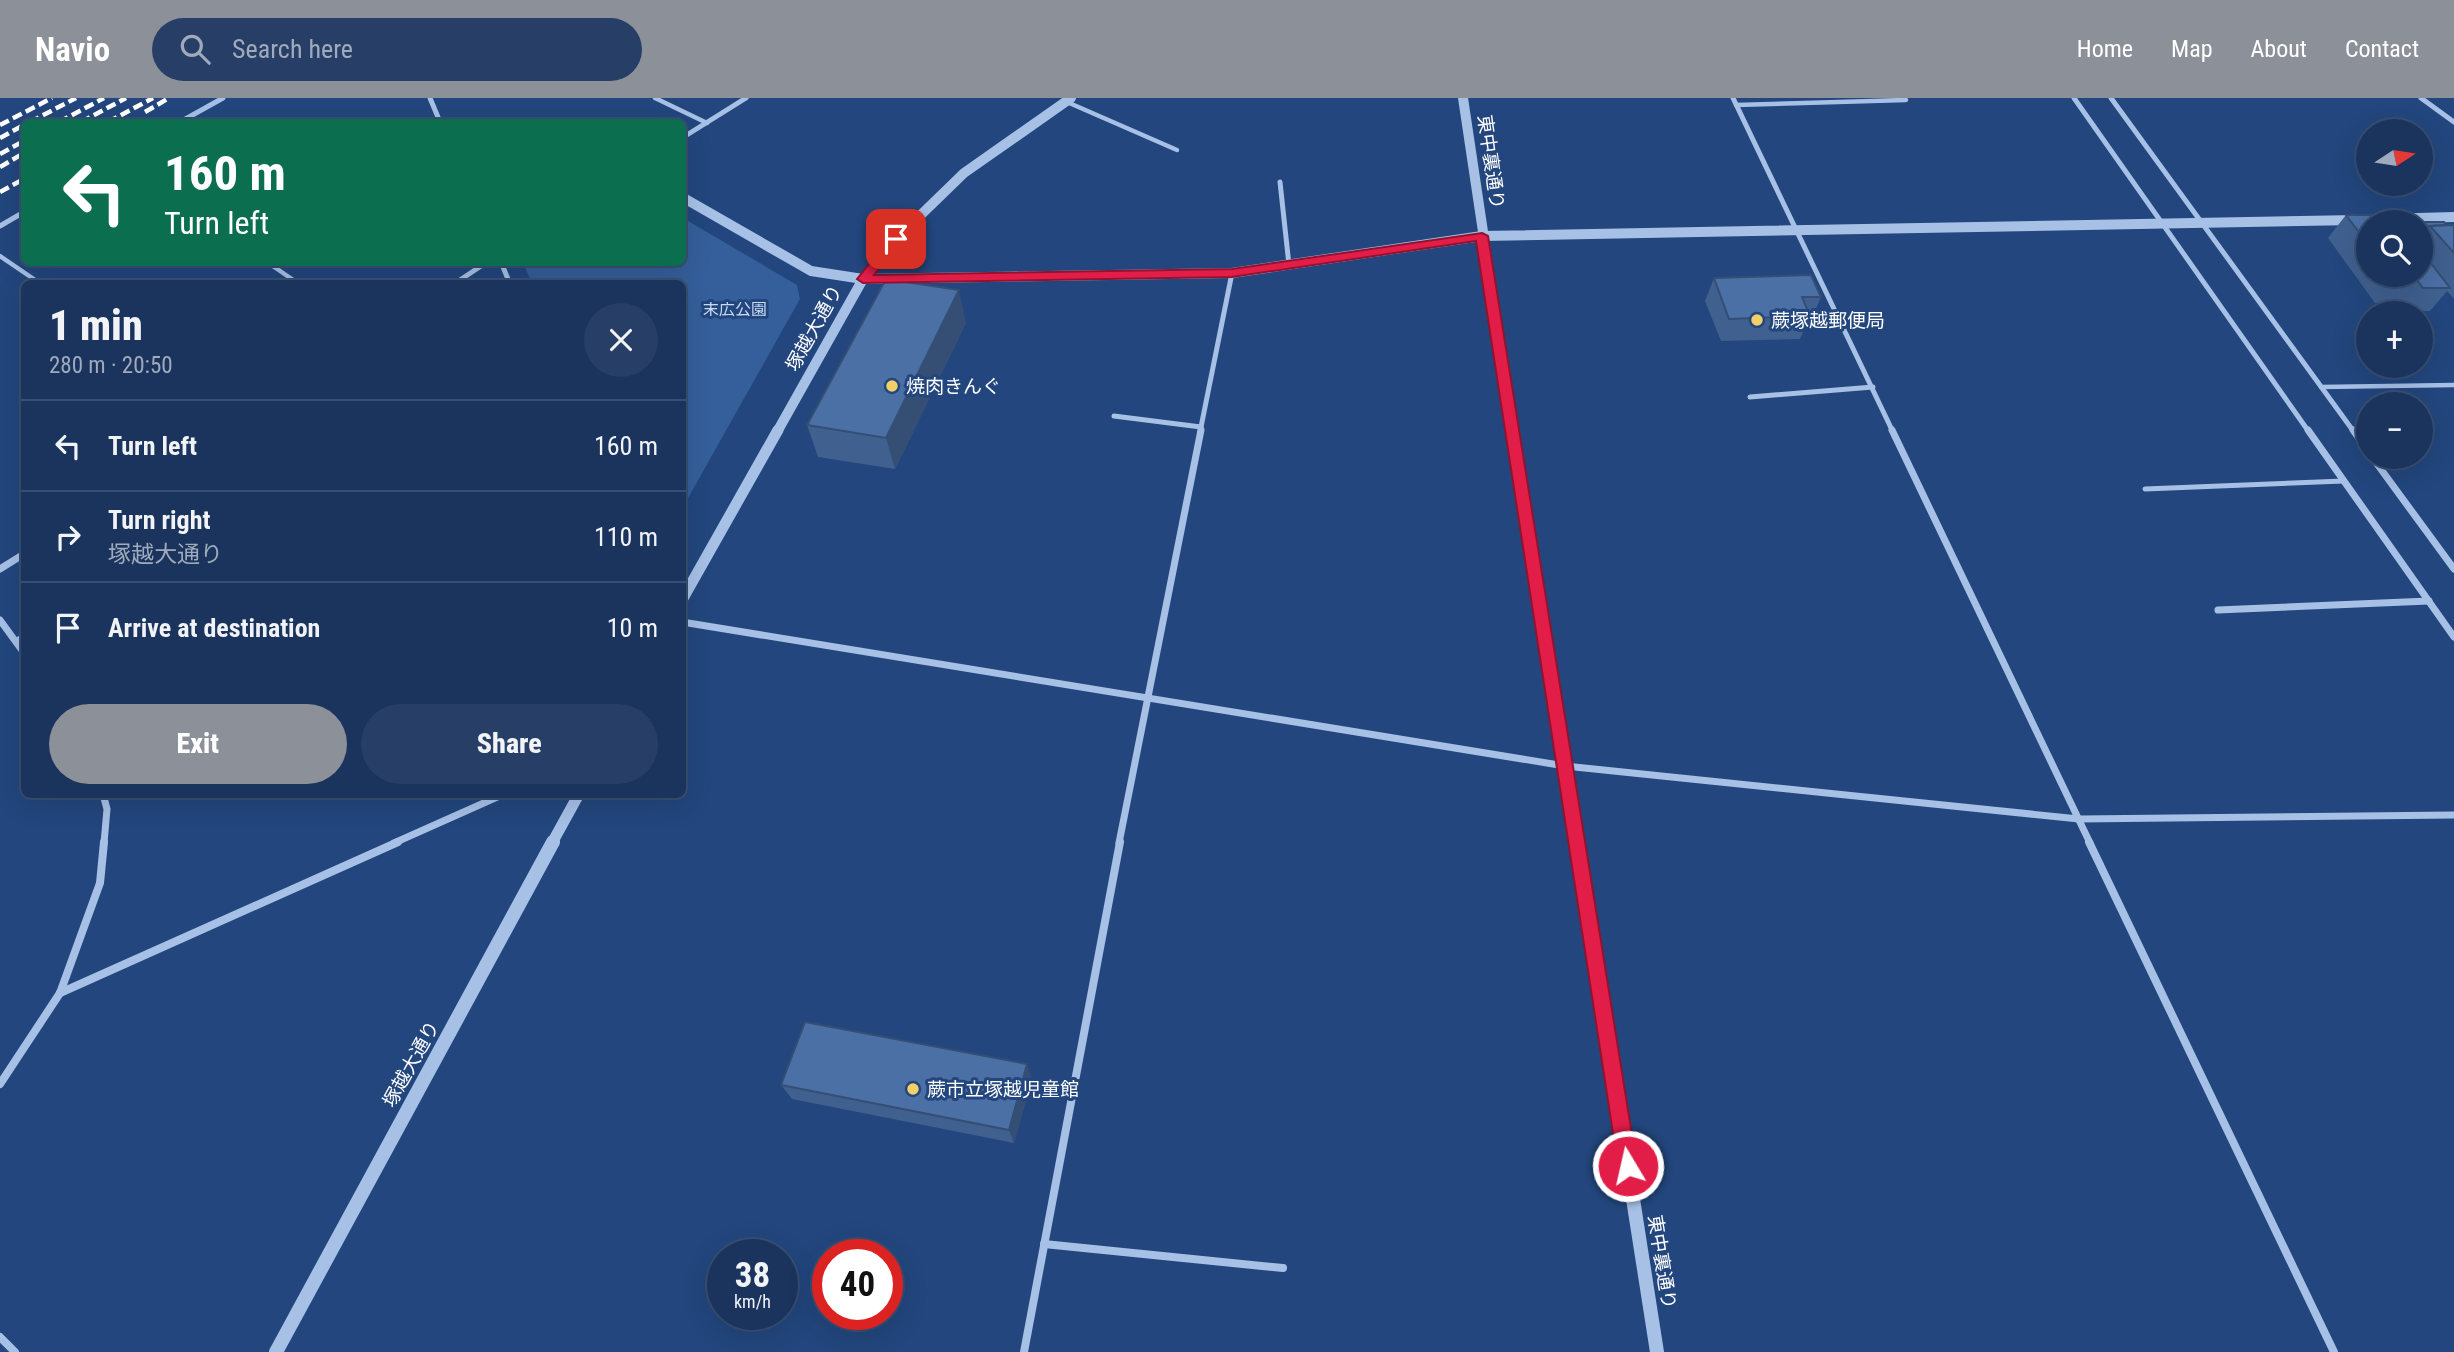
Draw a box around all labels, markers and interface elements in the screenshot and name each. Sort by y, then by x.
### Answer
search box [152,18,642,81]
text: Navio [35,30,110,69]
icon: search [176,30,214,68]
text: Search here [232,34,353,64]
text: Home [2077,35,2133,63]
text: Map [2171,35,2213,63]
text: About [2251,35,2307,63]
text: Contact [2345,35,2419,63]
street label: 東中裏通り [1473,113,1509,211]
north arrow [2356,119,2432,196]
map controls [2356,119,2433,469]
text: 160 m [164,145,286,202]
icon: left [49,147,140,238]
text: Turn left [164,204,269,242]
pin [866,209,926,269]
button: search [2356,210,2433,287]
icon: arrive [877,220,915,258]
street label: 塚越大通り [781,281,847,375]
park label: 末広公園 [703,300,767,319]
text: 1 min [49,301,143,350]
button: + [2356,301,2433,378]
button: close [584,303,658,377]
place label: 蕨塚越郵便局 [1771,309,1885,332]
marker: 蕨塚越郵便局 [1749,312,1765,328]
text: 280 m · 20:50 [49,352,173,379]
place label: 焼肉きんぐ [906,375,1001,398]
marker: 焼肉きんぐ [884,378,900,394]
button: − [2356,392,2433,469]
icon: left [49,427,87,465]
text: Turn left [108,431,197,461]
text: 160 m [594,431,658,461]
text: Turn right [108,505,210,535]
icon: right [49,518,87,556]
text: 110 m [594,522,658,552]
text: 塚越大通り [108,541,223,568]
icon: arrive [49,609,87,647]
text: Arrive at destination [108,613,320,643]
text: 10 m [607,613,658,643]
button: Exit [49,704,347,784]
button: Share [361,704,658,784]
street label: 塚越大通り [378,1017,444,1111]
place label: 蕨市立塚越児童館 [927,1078,1079,1101]
marker: 蕨市立塚越児童館 [905,1081,921,1097]
position arrow [1591,1129,1665,1203]
street label: 東中裏通り [1643,1213,1681,1311]
speed limit sign: 40 [812,1239,903,1330]
text: 38 [735,1255,770,1296]
text: km/h [734,1291,771,1312]

